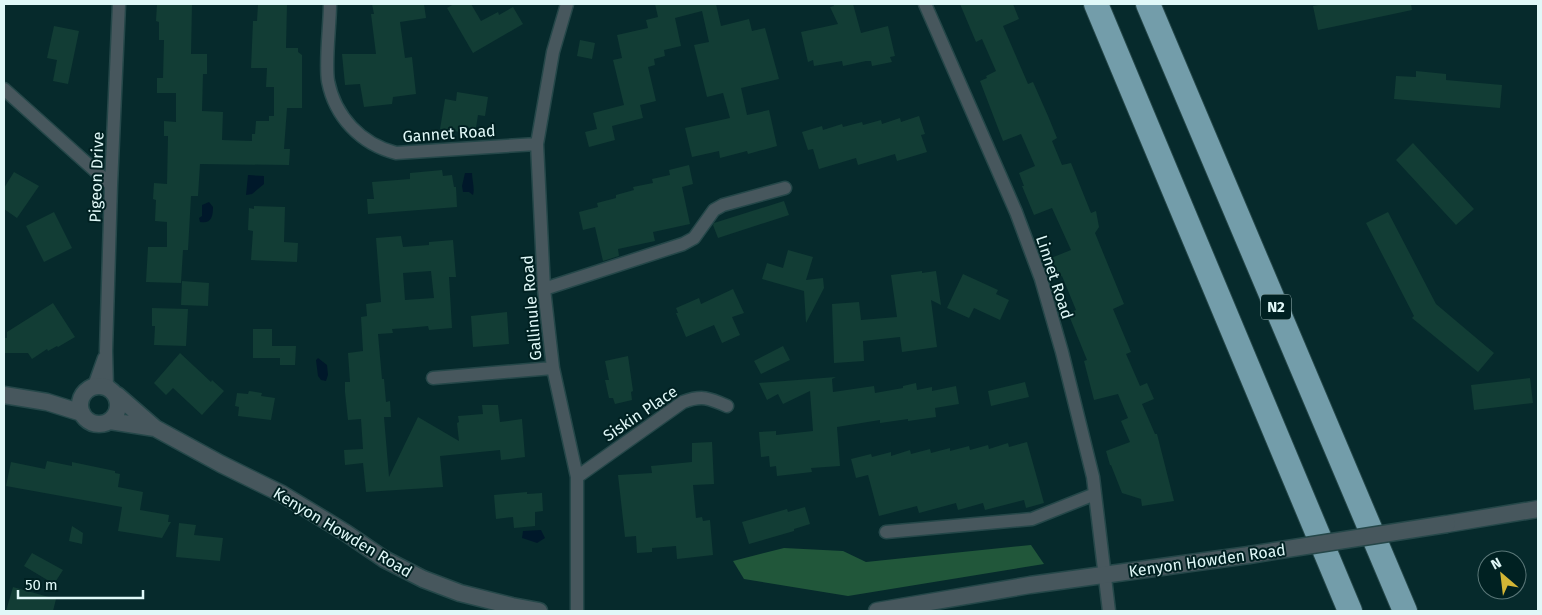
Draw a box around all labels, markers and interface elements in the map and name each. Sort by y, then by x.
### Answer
street label: Gannet Road [402,121,496,146]
street label: Pigeon Drive [85,131,108,223]
street label: Linnet Road [1032,233,1077,321]
street label: Gallinule Road [517,254,546,361]
road number: N2 [1261,294,1291,320]
street label: Siskin Place [600,382,681,445]
street label: Kenyon Howden Road [270,483,416,581]
street label: Kenyon Howden Road [1127,540,1287,581]
north arrow [1477,550,1527,600]
text: N [1488,554,1504,574]
scale bar [18,568,142,600]
text: 50 m [25,576,58,594]

